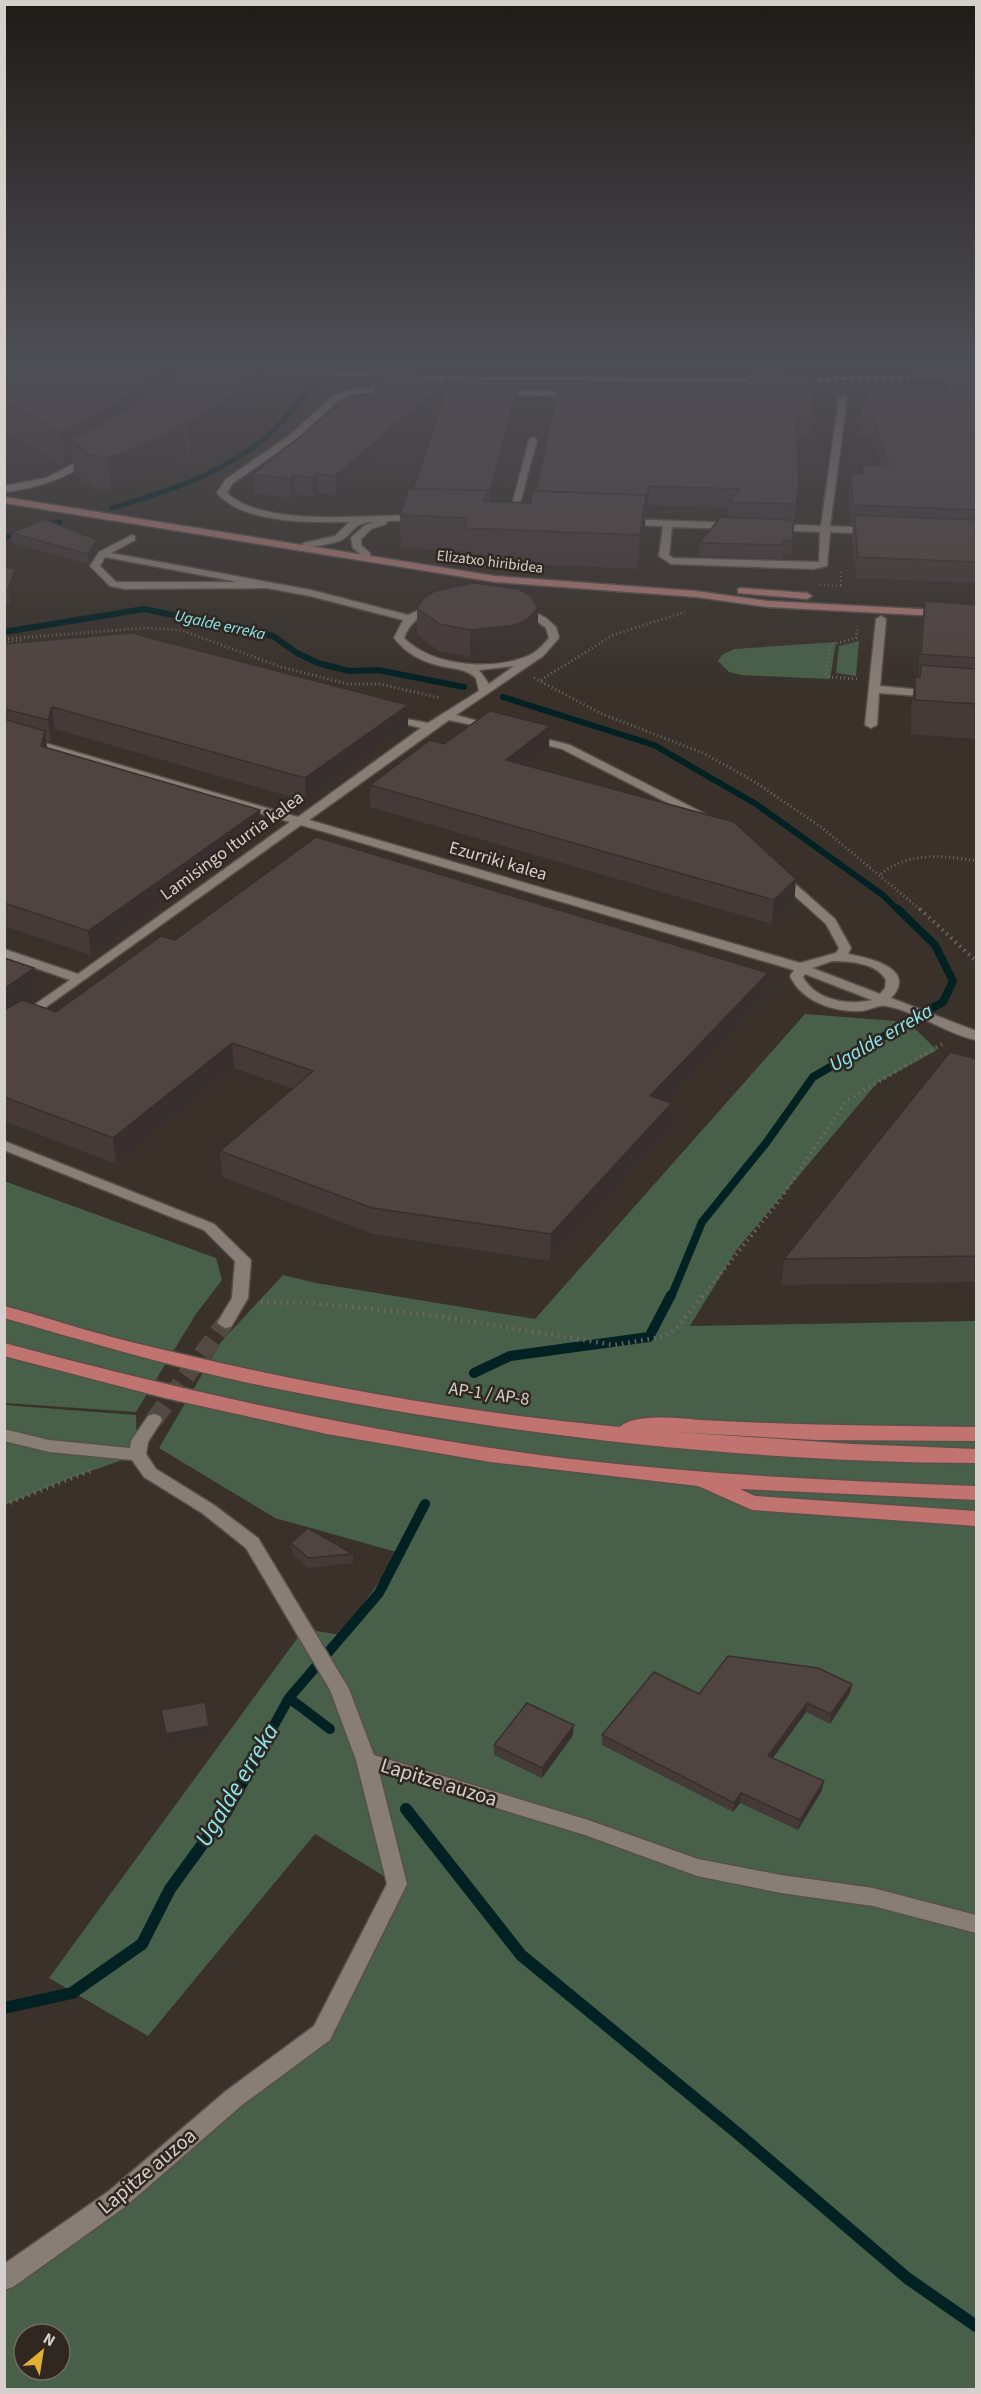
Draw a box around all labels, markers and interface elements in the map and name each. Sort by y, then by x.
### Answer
street label: Elizatxo hiribidea [436,545,544,579]
water label: Ugalde erreka [173,605,268,645]
street label: Lamisingo Iturria kalea [155,785,309,907]
street label: Ezurriki kalea [446,835,550,887]
water label: Ugalde erreka [824,997,938,1079]
street label: AP-1 / AP-8 [447,1376,531,1412]
water label: Ugalde erreka [186,1716,288,1853]
street label: Lapitze auzoa [377,1750,501,1814]
street label: Lapitze auzoa [91,2121,203,2221]
north arrow [12,2322,72,2382]
text: N [39,2328,59,2352]

